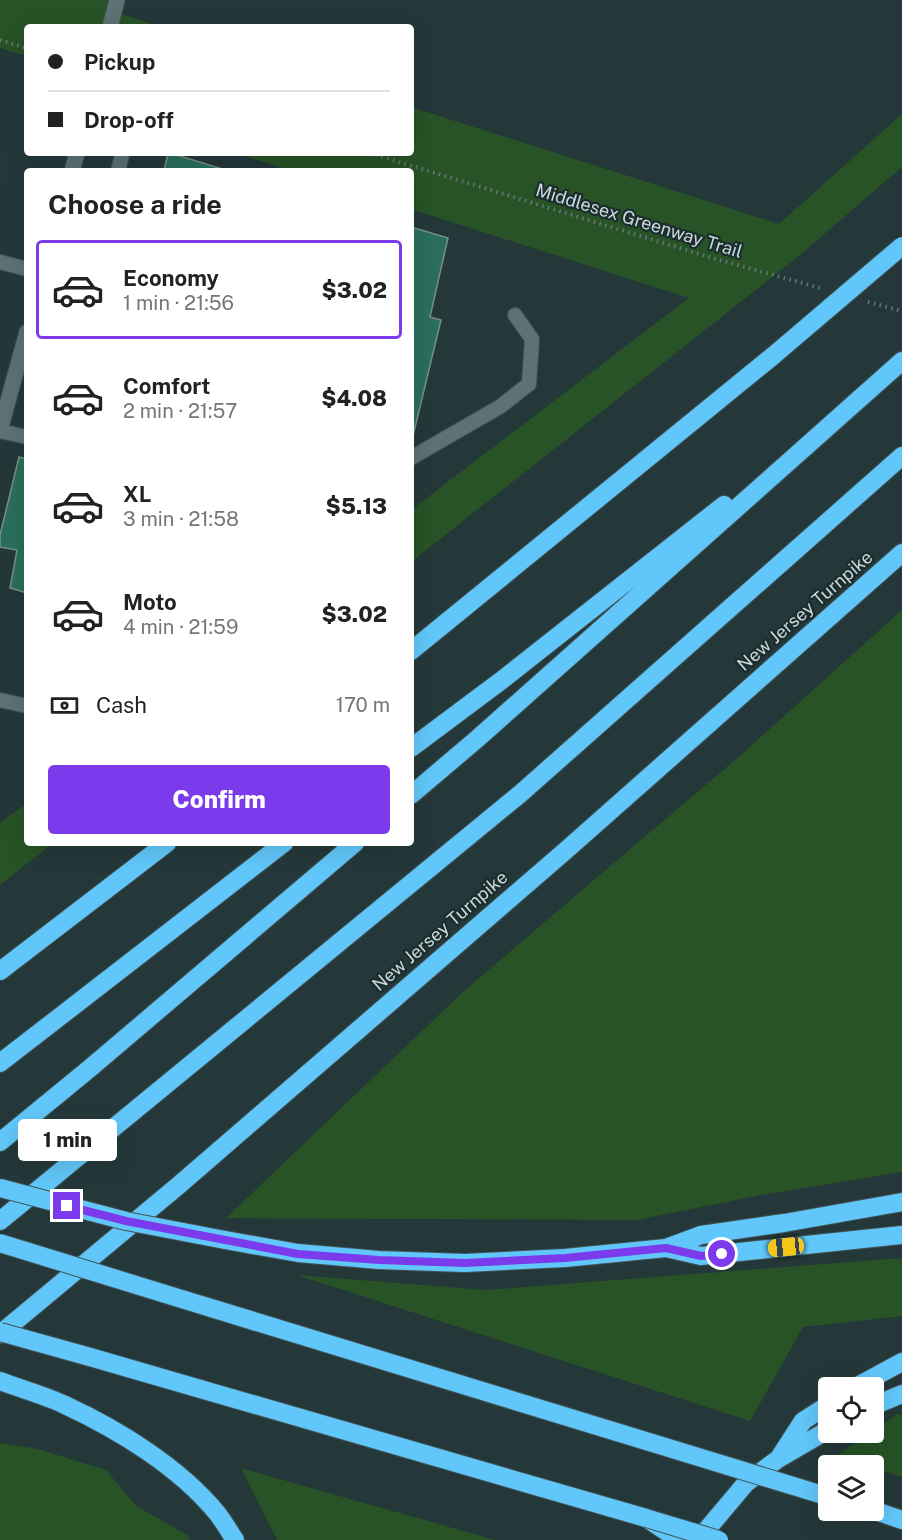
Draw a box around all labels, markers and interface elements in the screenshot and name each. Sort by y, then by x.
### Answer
text: Pickup [84,49,155,75]
text: Drop-off [84,107,174,133]
street label: Middlesex Greenway Trail [533,179,745,262]
text: Choose a ride [48,188,222,220]
icon: car [51,263,105,317]
text: Economy [123,265,219,291]
text: $3.02 [322,277,387,303]
text: 1 min · 21:56 [123,291,234,315]
icon: car [51,371,105,425]
text: Comfort [123,373,210,399]
text: $4.08 [321,385,387,411]
text: 2 min · 21:57 [123,399,237,423]
icon: car [51,479,105,533]
text: XL [123,481,151,507]
text: $5.13 [326,493,387,519]
text: 3 min · 21:58 [123,507,239,531]
street label: New Jersey Turnpike [733,546,876,675]
icon: car [51,587,105,641]
text: Moto [123,589,177,615]
text: $3.02 [322,601,387,627]
text: 4 min · 21:59 [123,615,238,639]
icon: cash [48,689,81,722]
text: Cash [96,692,147,718]
text: 170 m [336,693,390,717]
button: Confirm [48,765,390,834]
street label: New Jersey Turnpike [368,866,511,995]
callout: 1 min [17,1119,116,1161]
text: 1 min [43,1128,92,1152]
route end [53,1192,80,1219]
car [767,1236,805,1258]
route start [708,1240,735,1267]
map controls [818,1377,884,1521]
button: locate [818,1377,884,1443]
button: layers [818,1455,884,1521]

